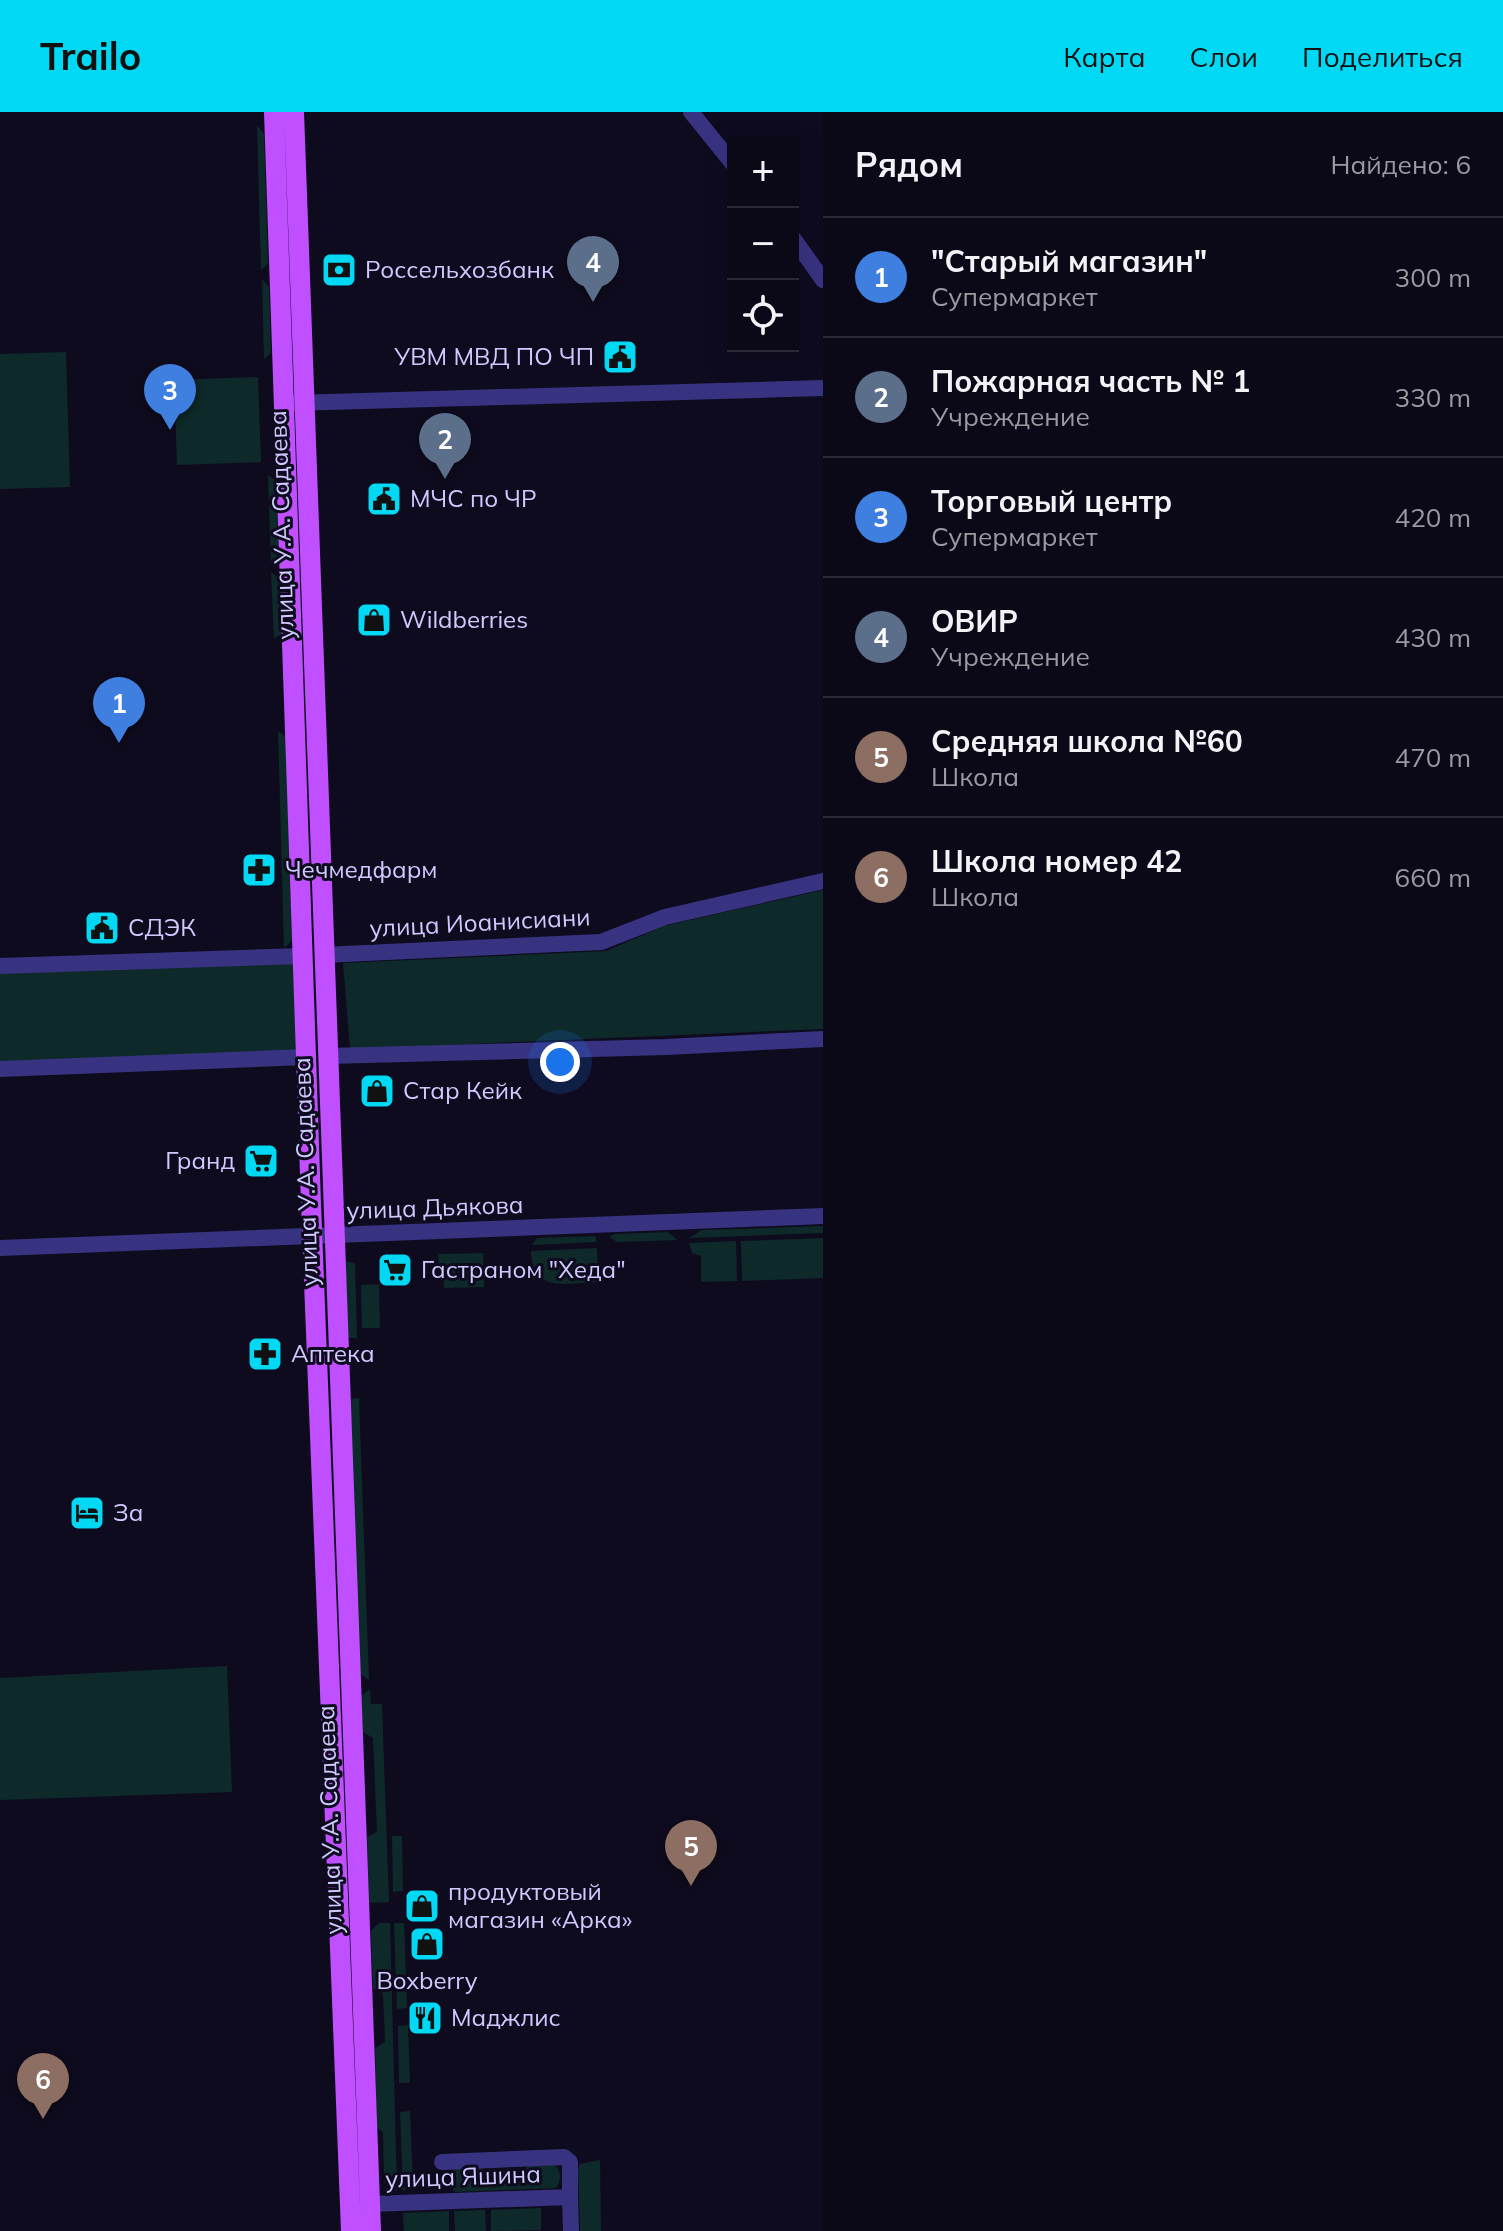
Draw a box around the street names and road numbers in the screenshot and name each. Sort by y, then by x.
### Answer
street label: улица У.А. Садаева [262,410,300,640]
street label: улица Иоанисиани [369,901,591,943]
street label: улица У.А. Садаева [286,1057,324,1287]
street label: улица Дьякова [346,1189,524,1225]
street label: улица У.А. Садаева [310,1705,348,1935]
street label: улица Яшина [385,2158,541,2194]

